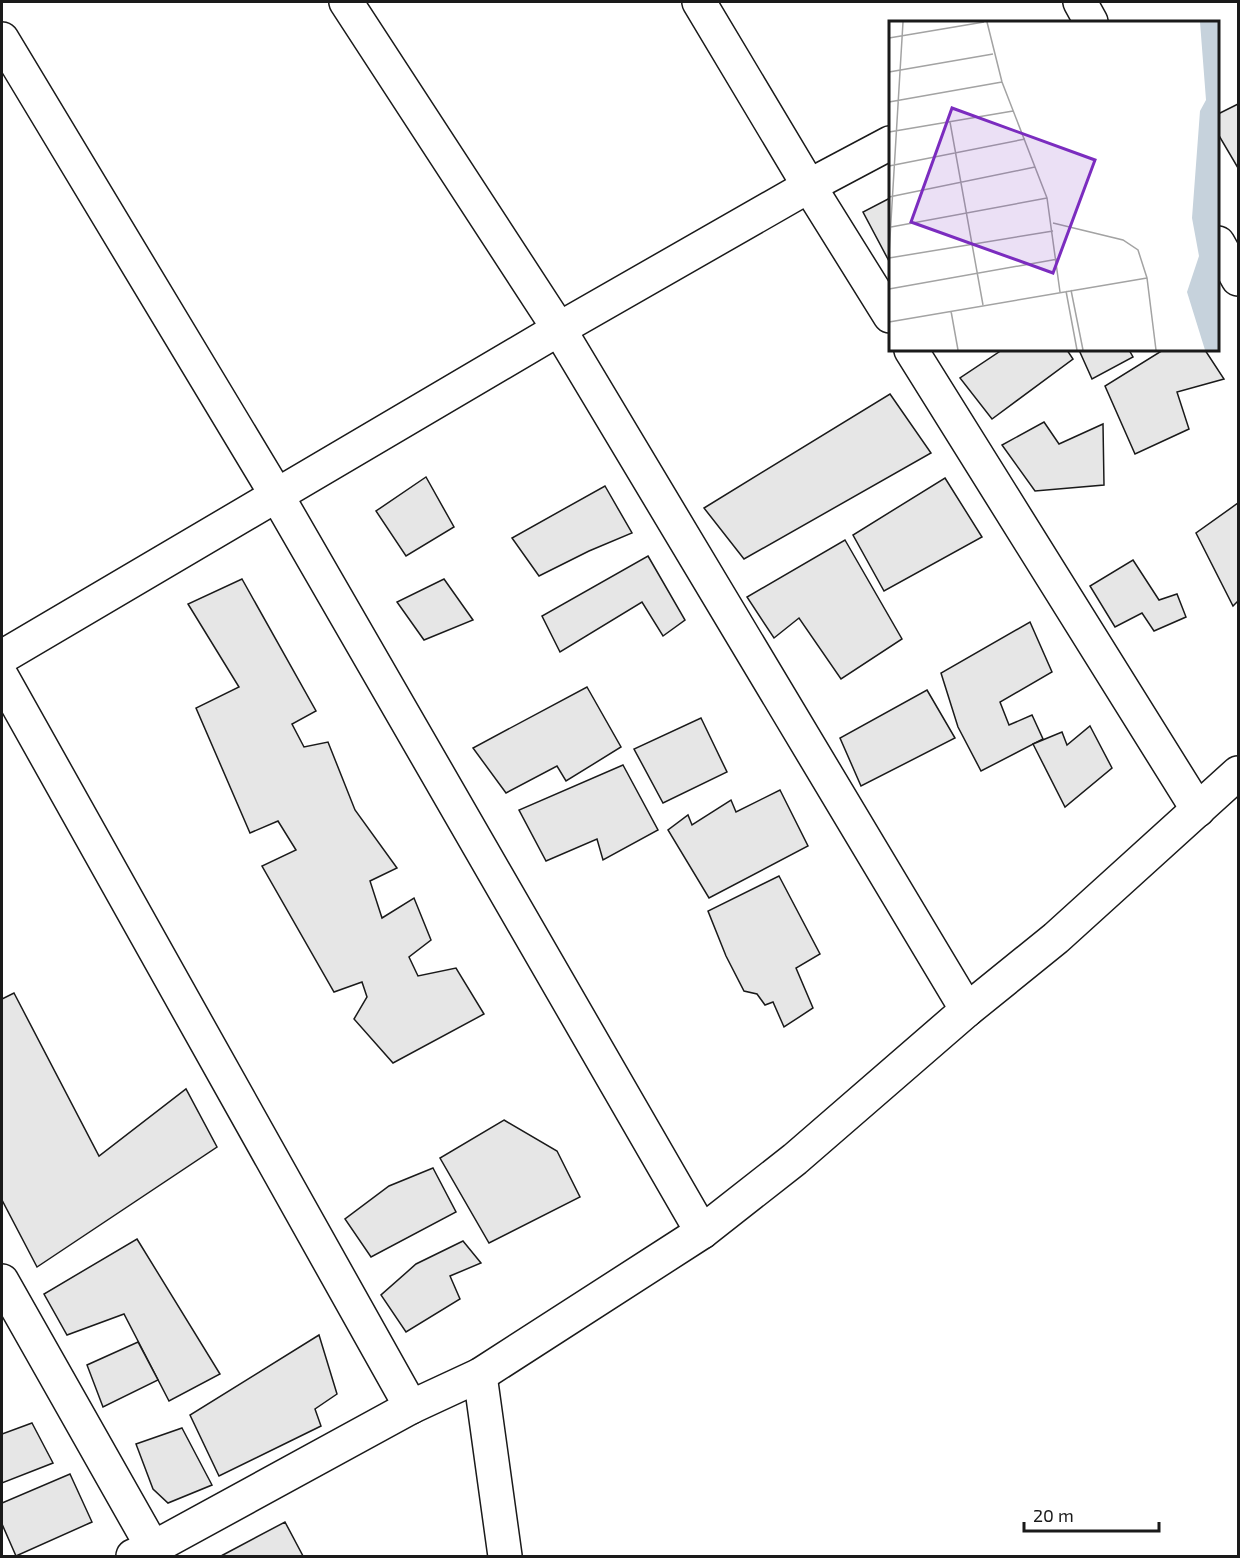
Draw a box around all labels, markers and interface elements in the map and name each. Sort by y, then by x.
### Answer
inset map [889,21,1219,351]
scale bar [1024,1495,1159,1533]
text: 20 m [1033,1504,1074,1526]

